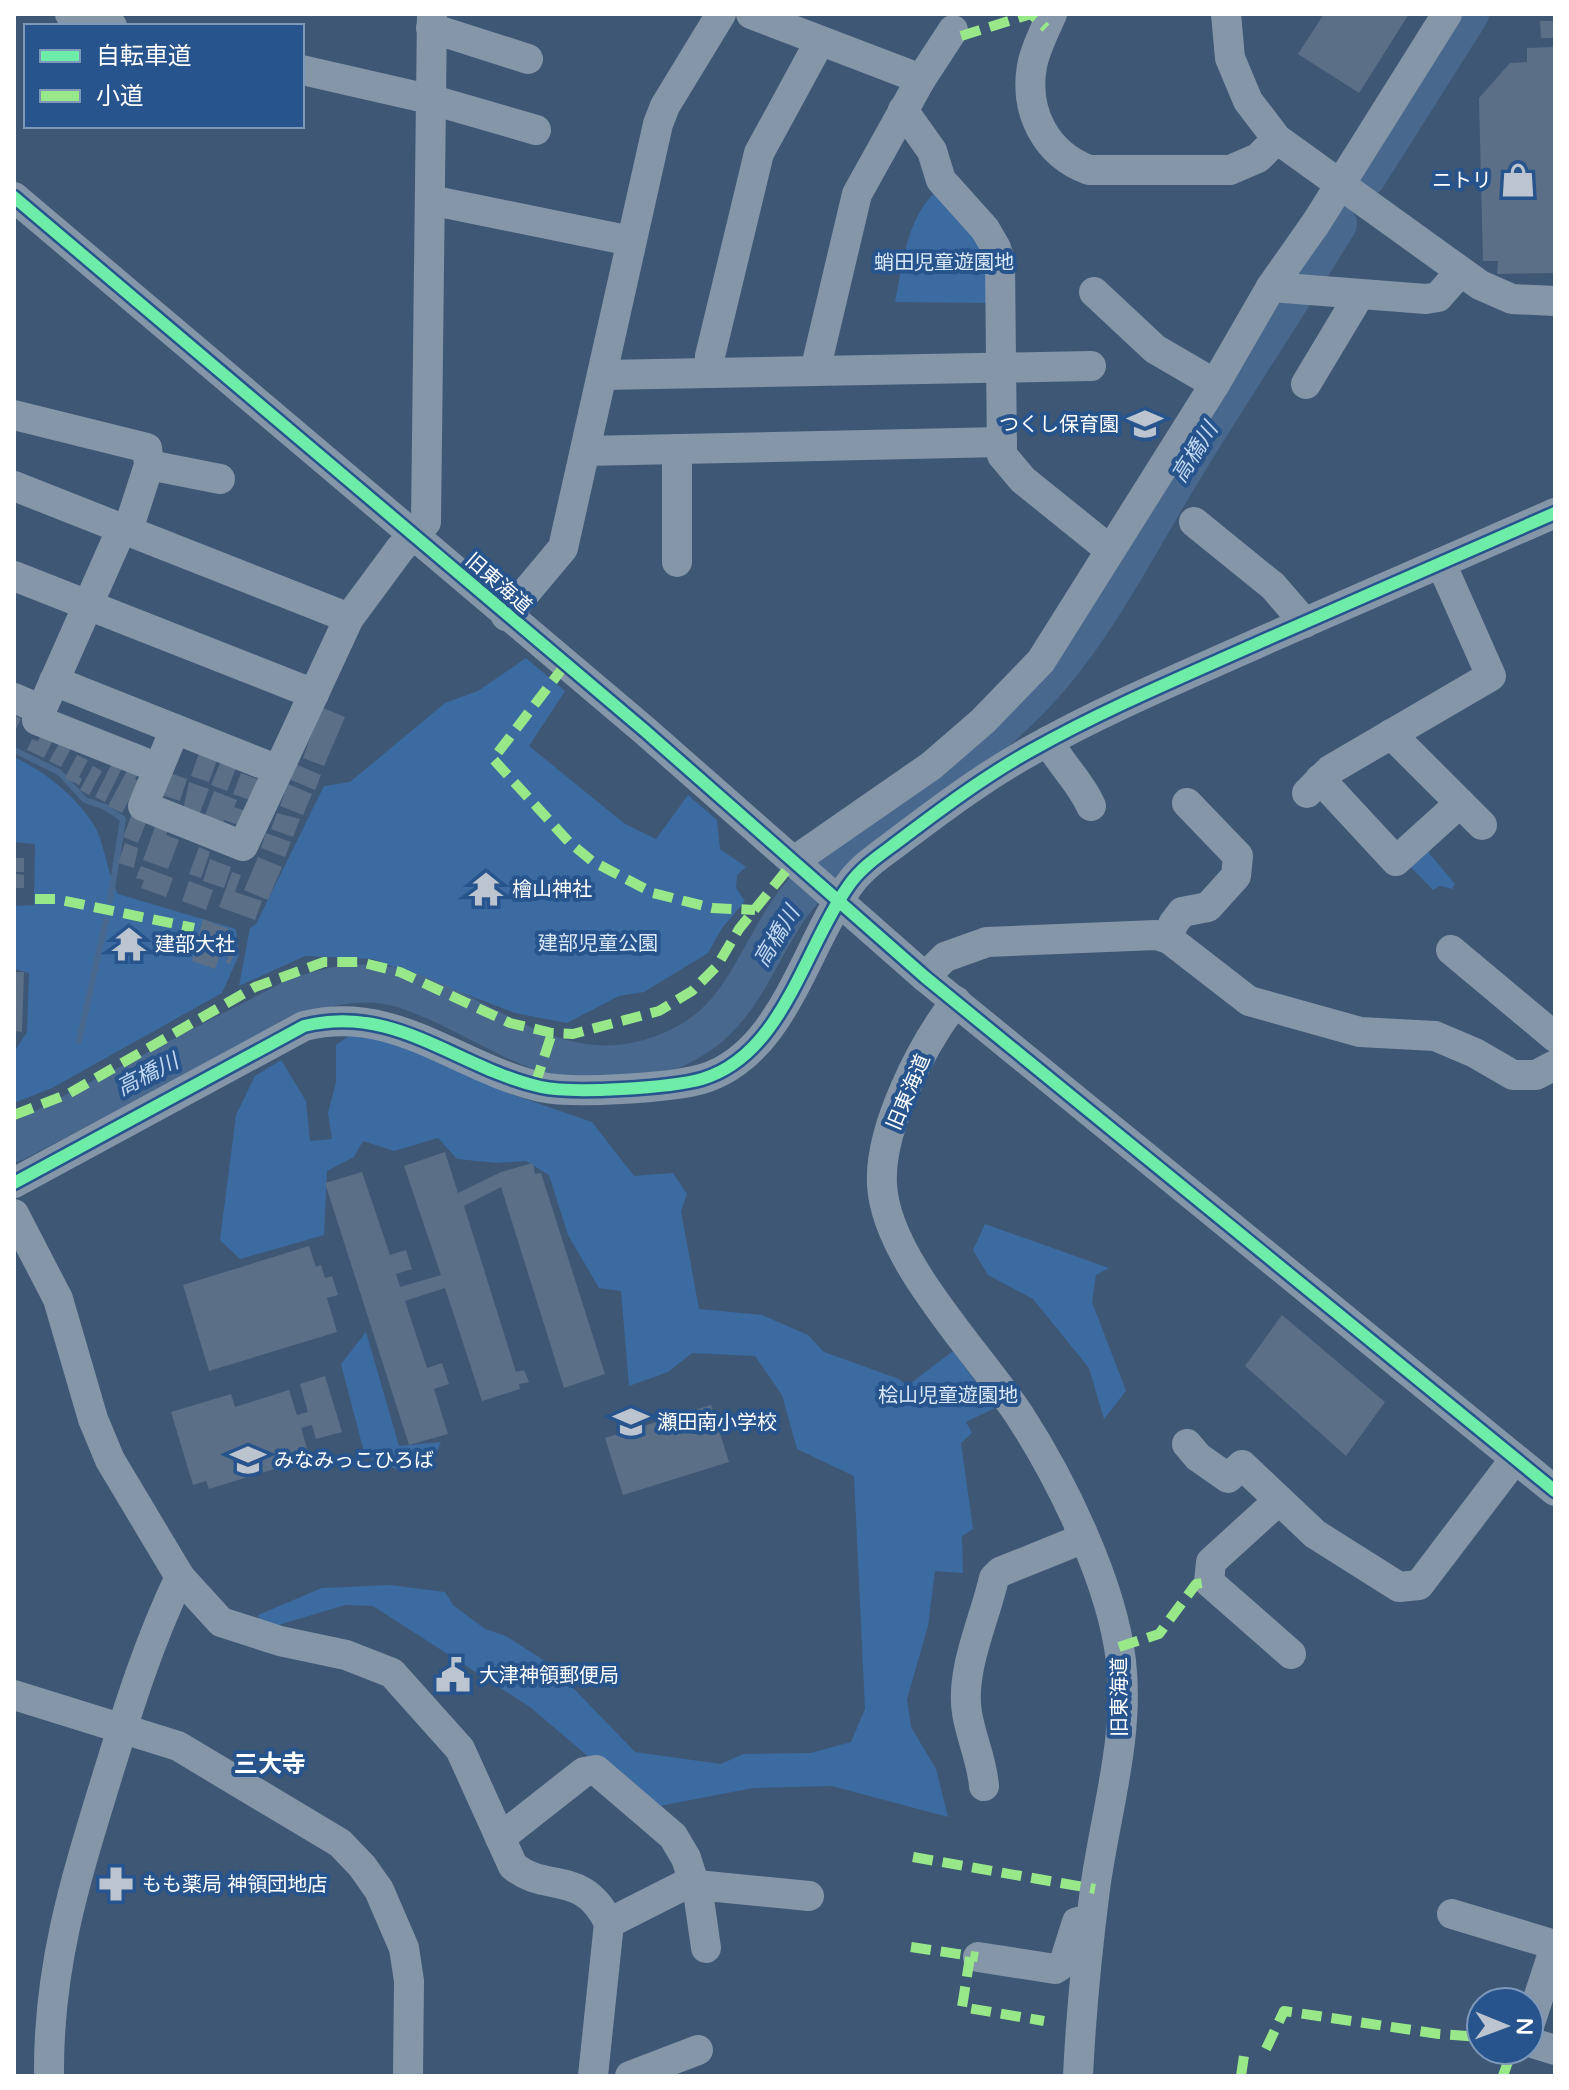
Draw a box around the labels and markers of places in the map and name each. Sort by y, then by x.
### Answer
shop icon: ニトリ [1499,161,1537,199]
place label: ニトリ [1432,169,1492,193]
school or university icon: つくし保育園 [1126,405,1164,443]
place label: つくし保育園 [999,413,1119,437]
temple icon: 檜山神社 [467,870,505,908]
place label: 檜山神社 [512,878,592,902]
temple icon: 建部大社 [110,925,148,963]
place label: 建部大社 [155,933,235,957]
school or university icon: 瀬田南小学校 [612,1403,650,1441]
place label: 瀬田南小学校 [657,1411,777,1435]
school or university icon: みなみっこひろば [229,1441,267,1479]
place label: みなみっこひろば [274,1449,434,1473]
public building icon: 大津神領郵便局 [434,1656,472,1694]
place label: 大津神領郵便局 [479,1664,619,1688]
pharmacy icon: もも薬局 神領団地店 [97,1865,135,1903]
place label: もも薬局 神領団地店 [142,1873,327,1897]

